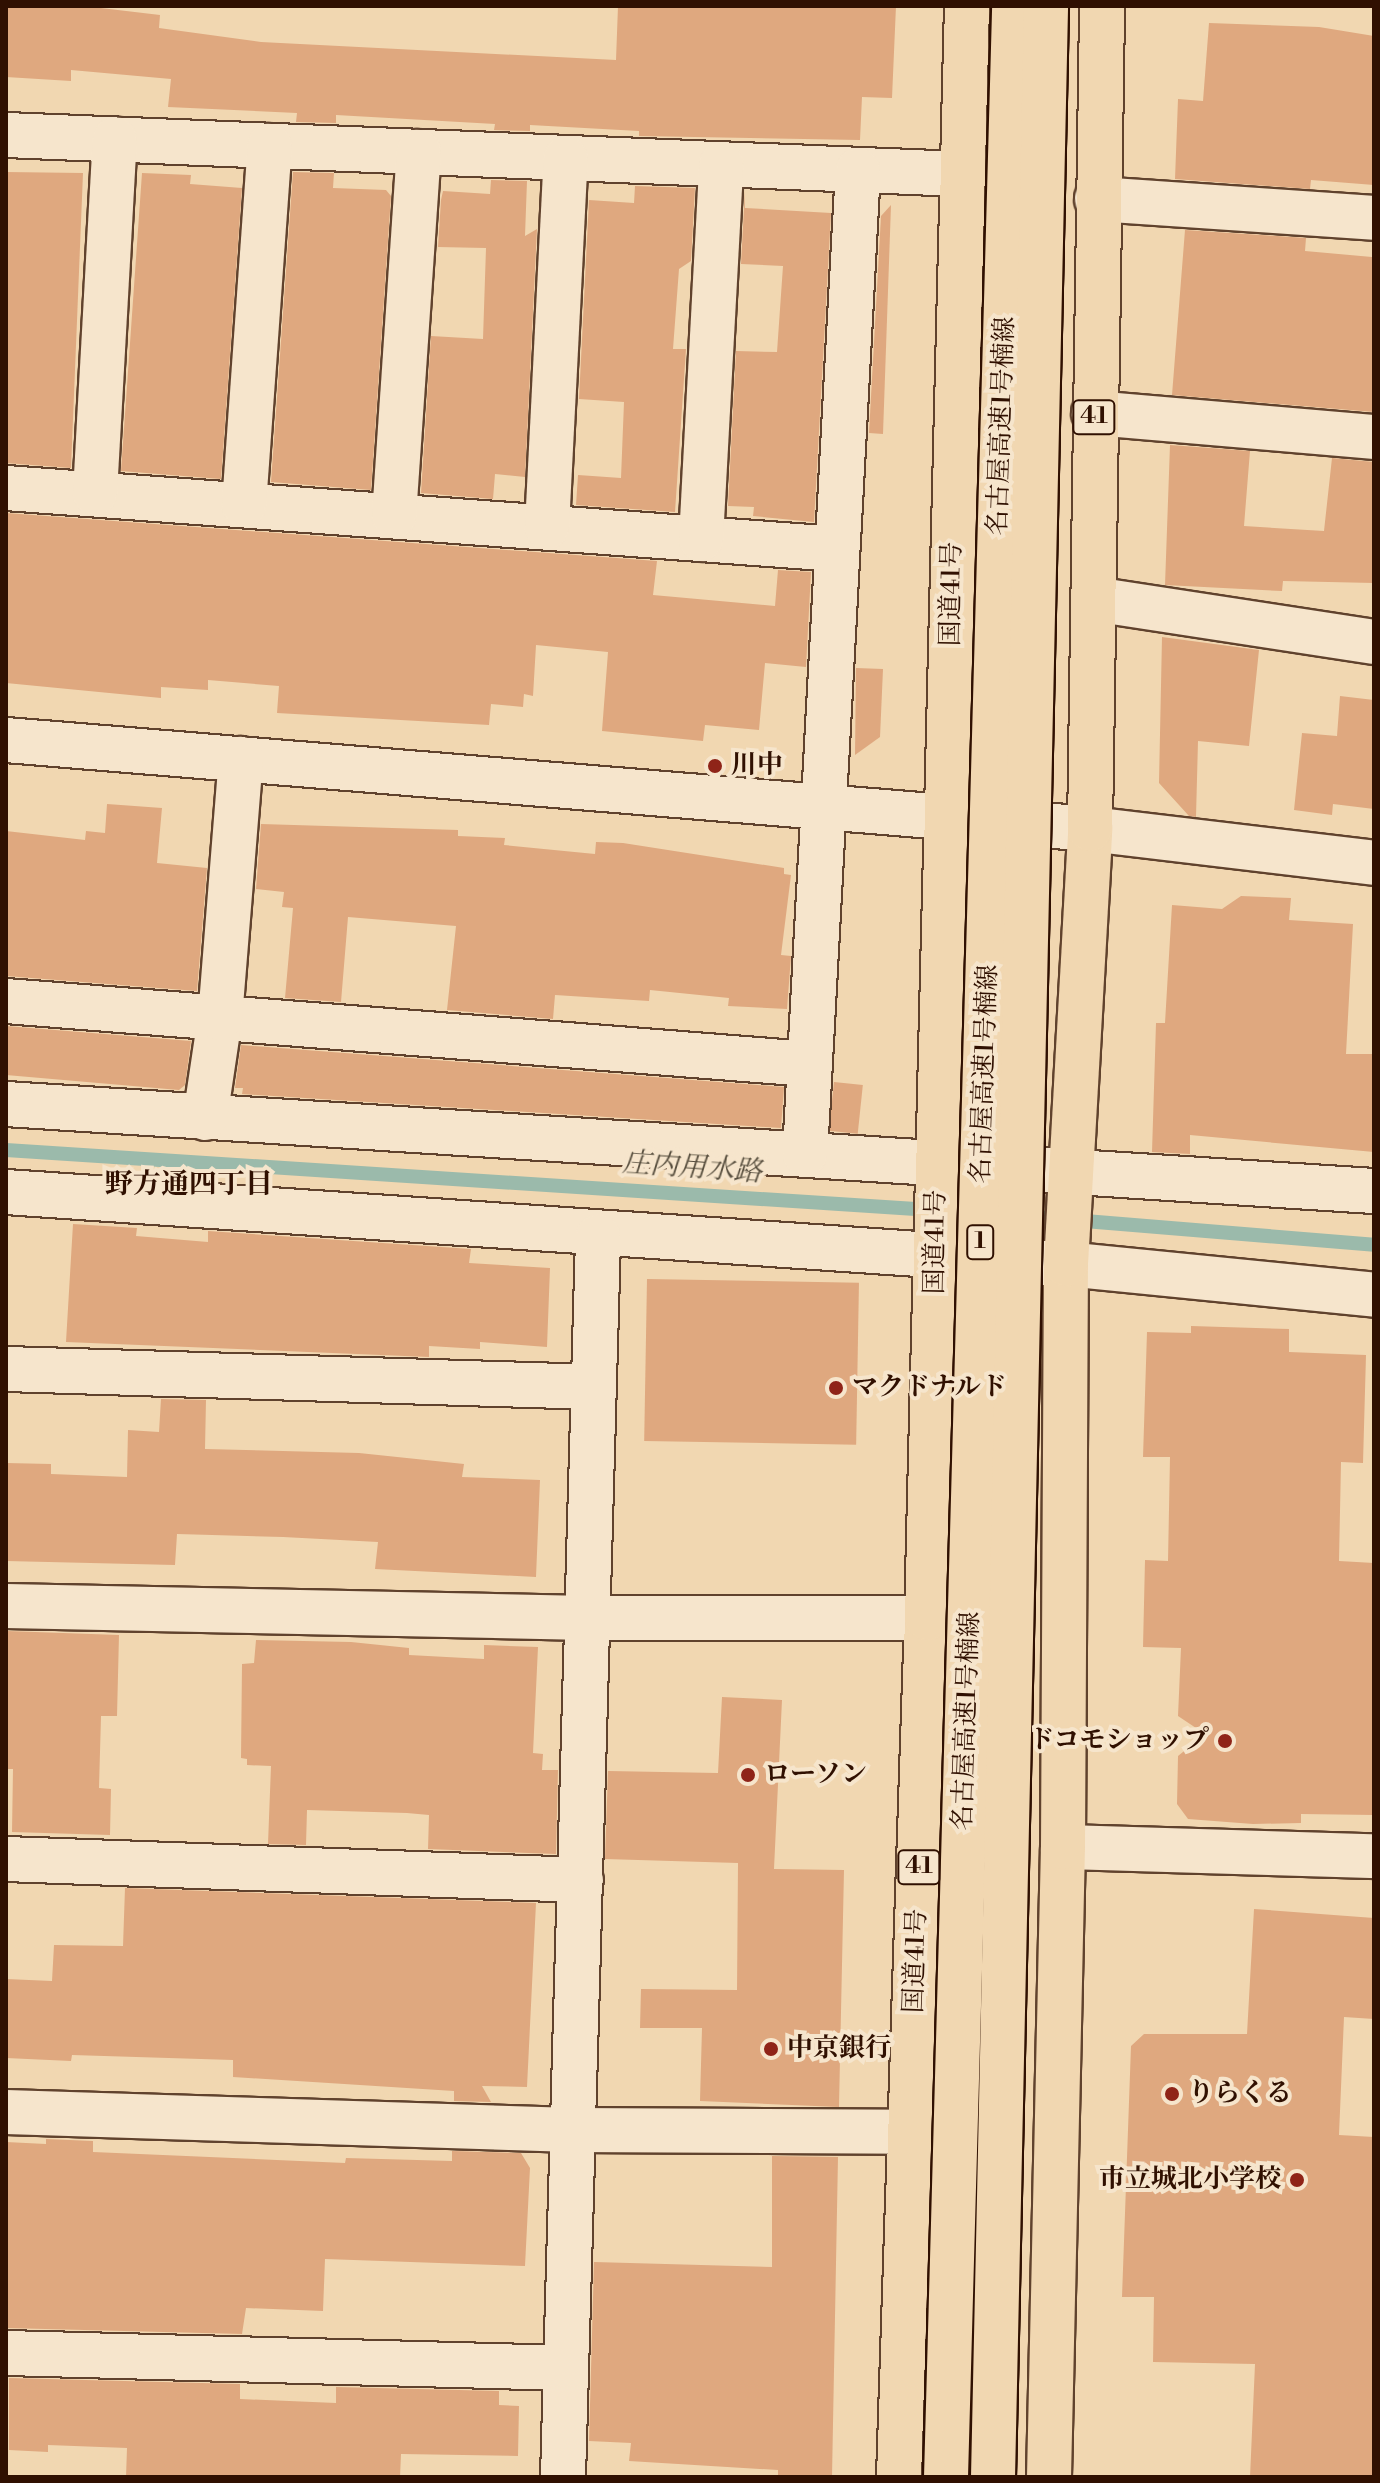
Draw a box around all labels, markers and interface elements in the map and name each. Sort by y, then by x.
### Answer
street label: 名古屋高速1号楠線 [983,316,1021,536]
road number: 41 [1072,397,1116,437]
street label: 国道41号 [935,541,969,647]
place label: 川中 [731,750,783,782]
marker: 川中 [706,757,724,775]
street label: 名古屋高速1号楠線 [966,964,1004,1184]
water label: 庄内用水路 [621,1146,763,1190]
district label: 野方通四丁目 [105,1168,273,1202]
street label: 国道41号 [919,1189,953,1295]
road number: 1 [966,1222,994,1262]
place label: マクドナルド [852,1372,1008,1404]
marker: マクドナルド [827,1379,845,1397]
street label: 名古屋高速1号楠線 [948,1611,986,1831]
place label: ドコモショップ [1027,1725,1209,1757]
marker: ドコモショップ [1216,1732,1234,1750]
place label: ローソン [764,1759,868,1791]
marker: ローソン [739,1766,757,1784]
road number: 41 [897,1847,941,1887]
street label: 国道41号 [899,1908,933,2014]
place label: 中京銀行 [787,2033,891,2065]
marker: 中京銀行 [762,2040,780,2058]
place label: りらくる [1188,2078,1292,2110]
marker: りらくる [1163,2085,1181,2103]
place label: 市立城北小学校 [1099,2164,1281,2196]
marker: 市立城北小学校 [1288,2171,1306,2189]

